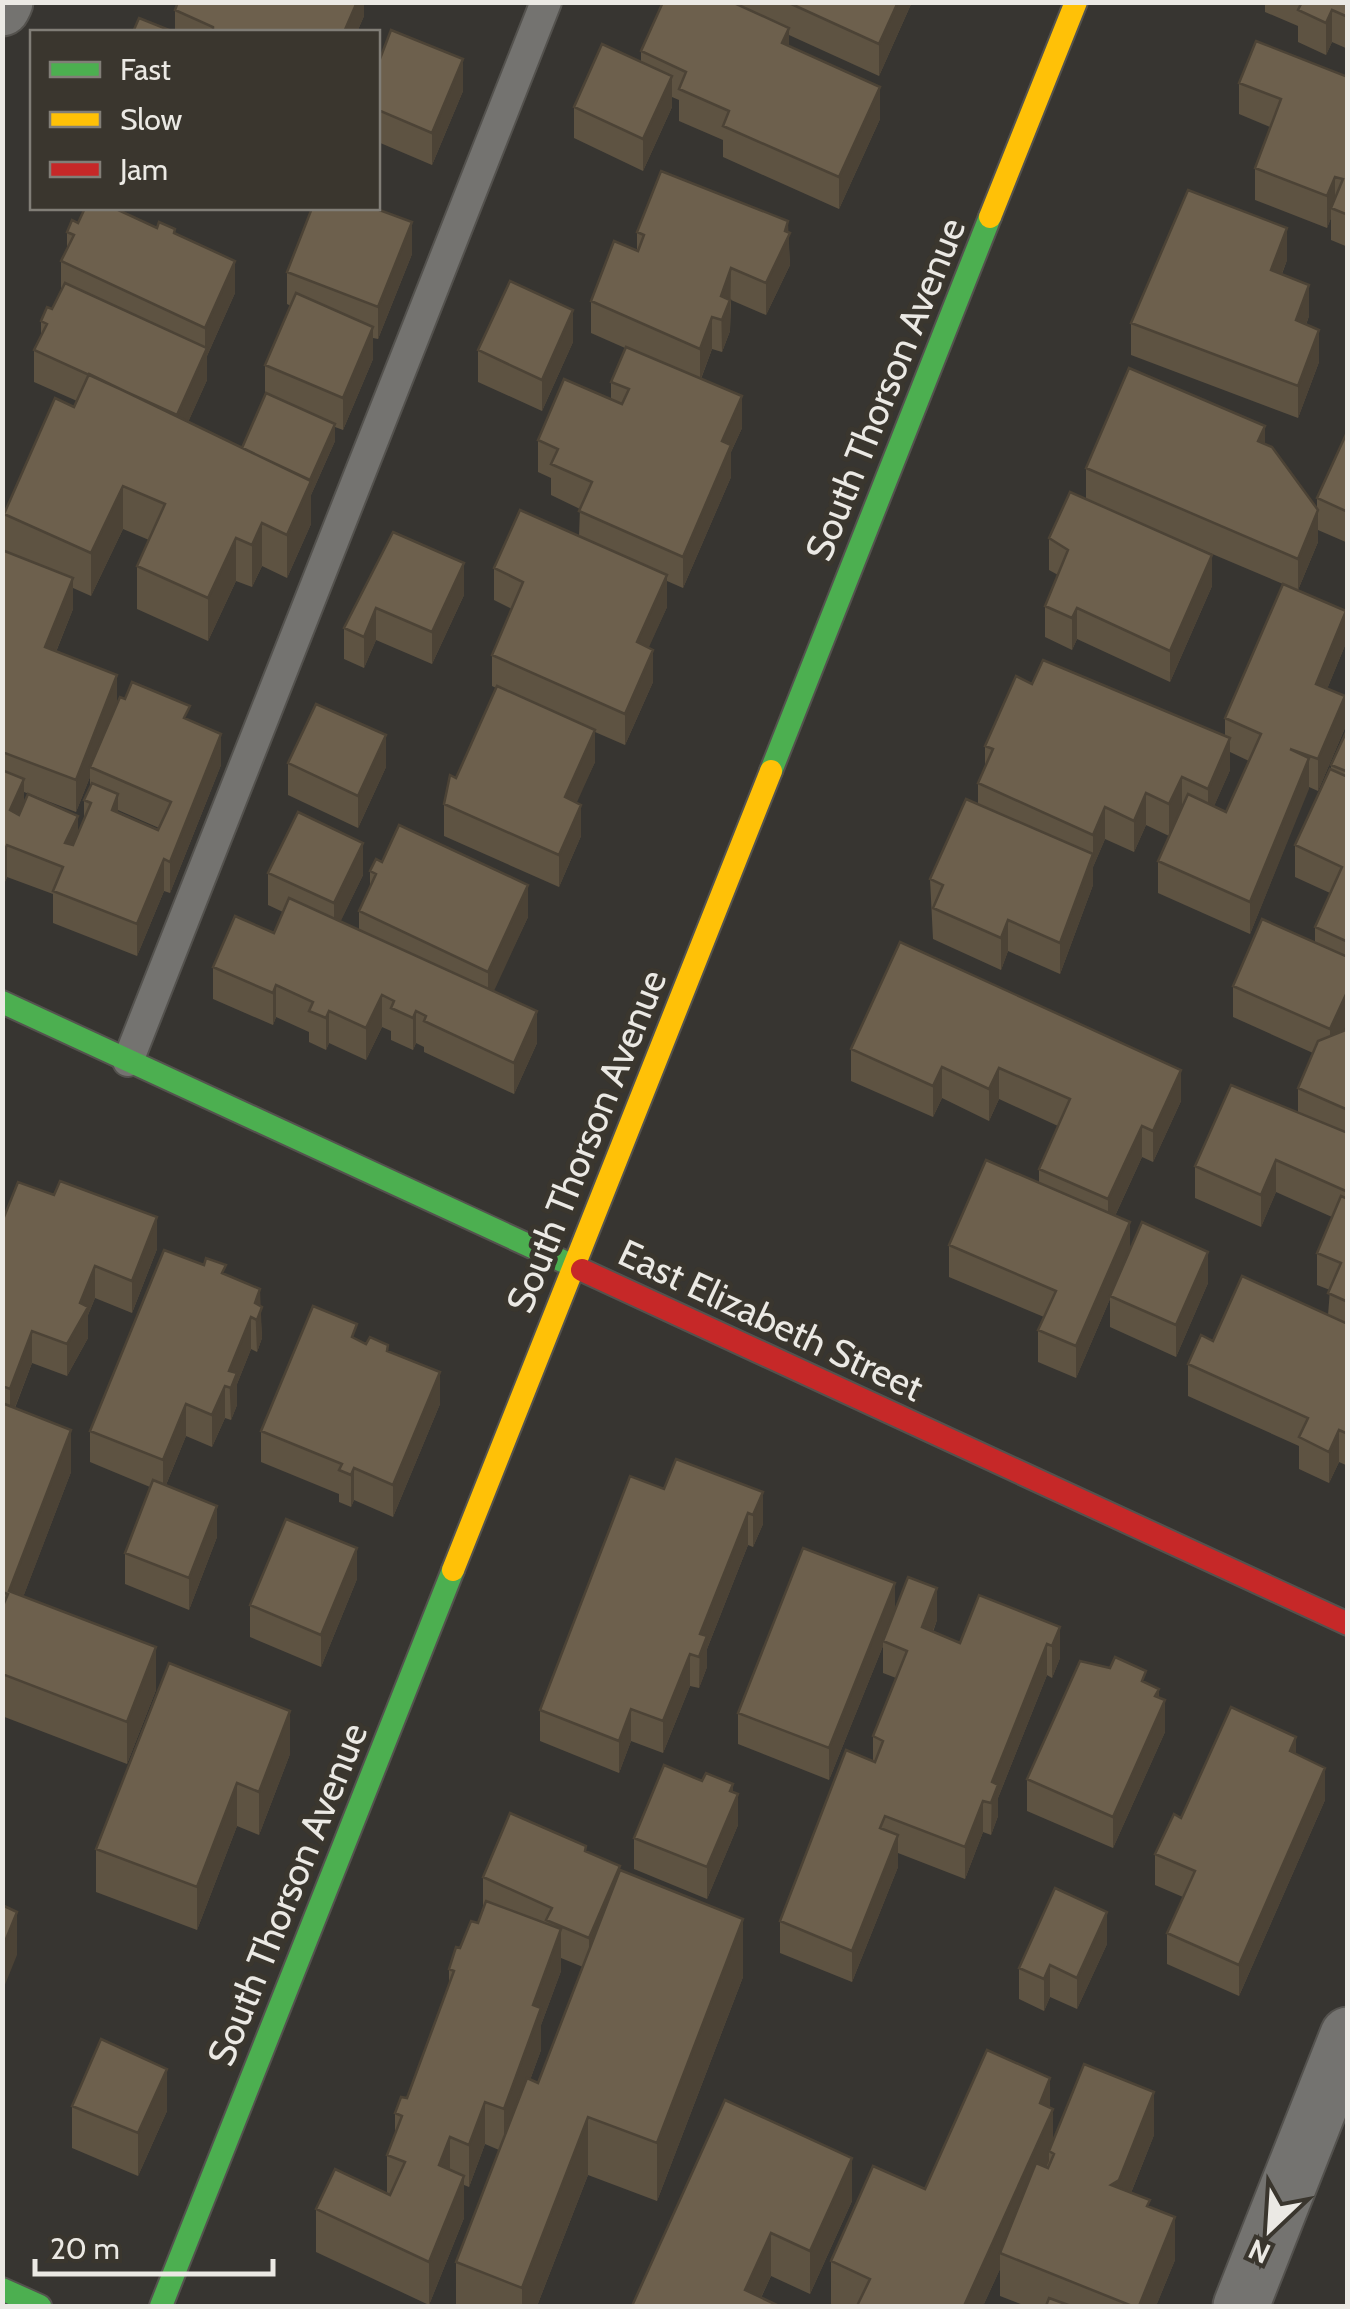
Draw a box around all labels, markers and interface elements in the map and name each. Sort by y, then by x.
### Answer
legend [30,30,380,210]
text: Fast [120,51,171,88]
text: Slow [120,101,183,138]
text: Jam [119,151,168,188]
street label: South Thorson Avenue [795,211,975,567]
street label: South Thorson Avenue [496,963,676,1319]
street label: East Elizabeth Street [611,1229,931,1411]
street label: South Thorson Avenue [197,1716,377,2072]
north arrow [1220,2179,1320,2279]
scale bar [35,2214,272,2276]
text: 20 m [50,2230,120,2267]
text: N [1243,2232,1276,2271]

